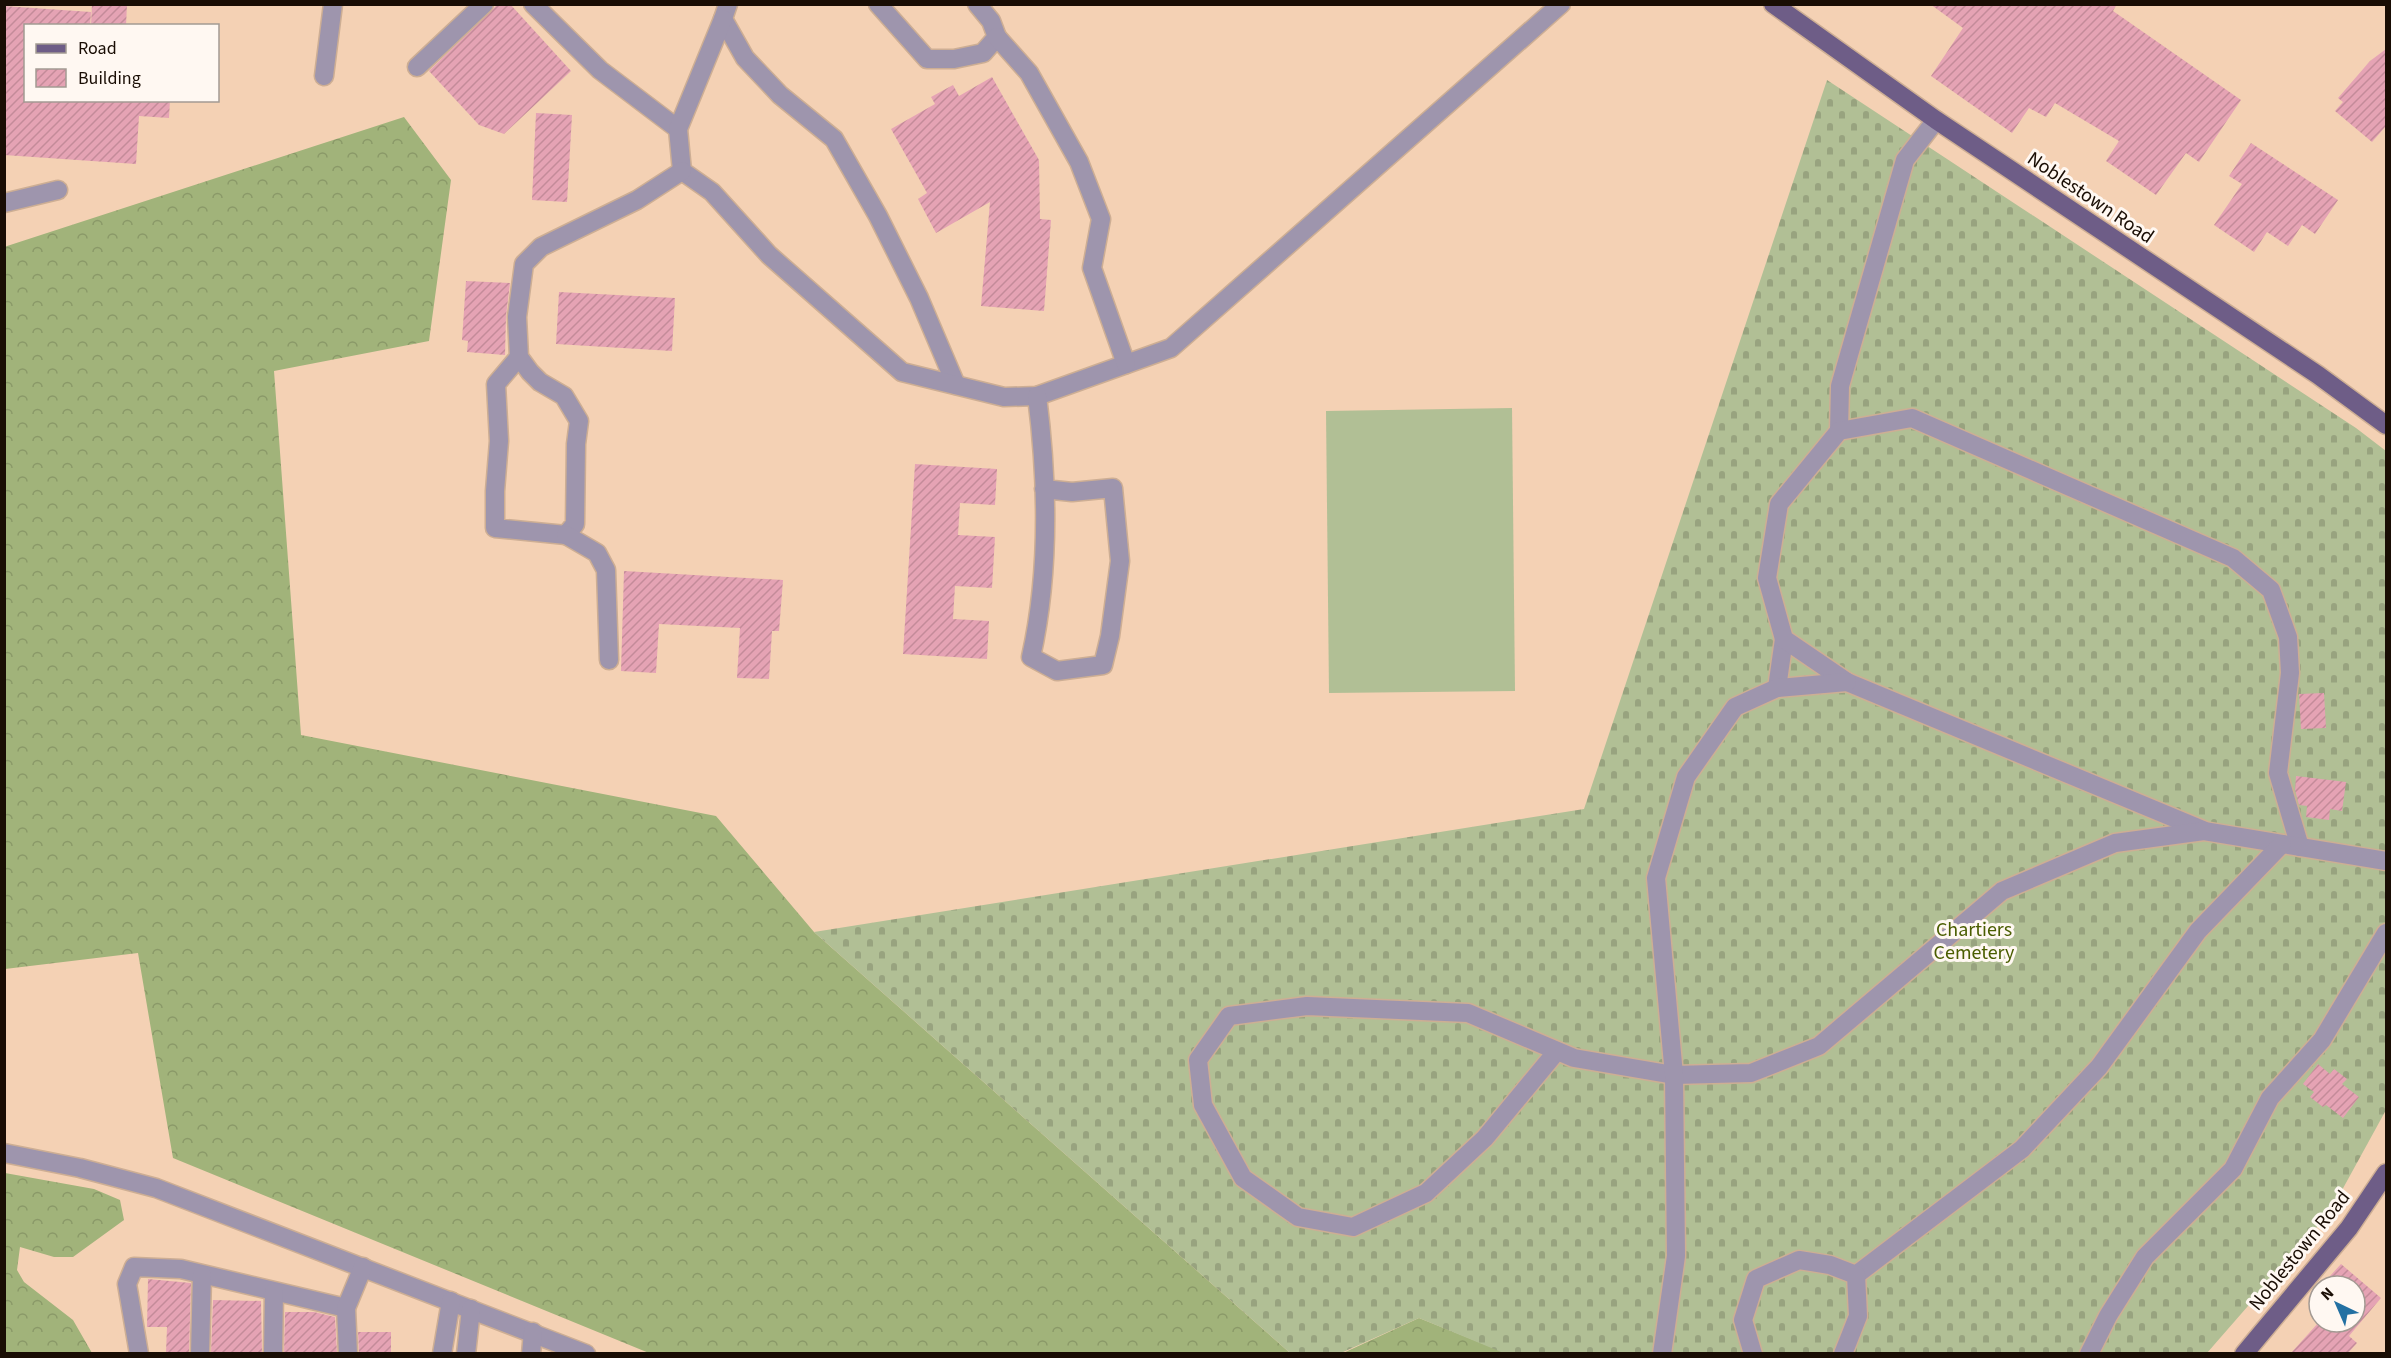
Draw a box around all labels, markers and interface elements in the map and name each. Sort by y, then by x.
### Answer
legend [24,24,219,102]
text: Road [78,36,117,61]
text: Building [78,66,141,91]
street label: Noblestown Road [2022,145,2159,251]
park label: Chartiers Cemetery [1934,916,2015,967]
street label: Noblestown Road [2243,1185,2355,1315]
north arrow [2307,1274,2367,1334]

